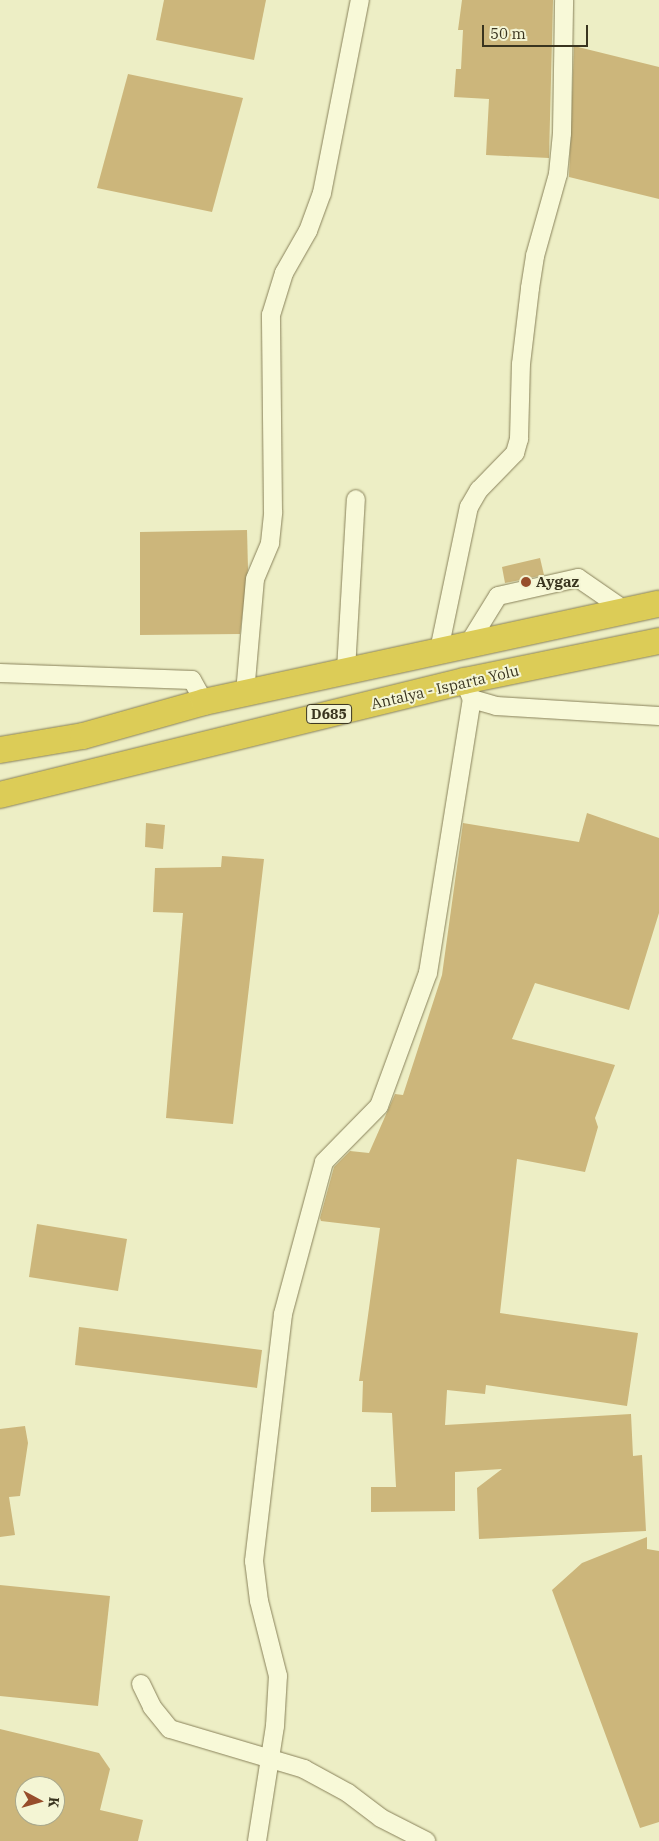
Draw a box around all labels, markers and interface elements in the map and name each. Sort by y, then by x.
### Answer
scale bar [484,15,590,47]
text: 50 m [490,24,526,43]
place label: Aygaz [536,573,579,591]
marker: Aygaz [520,576,532,588]
street label: Antalya - Isparta Yolu [369,661,521,713]
road number: D685 [305,702,353,726]
north arrow [15,1776,65,1826]
text: K [44,1796,63,1809]

